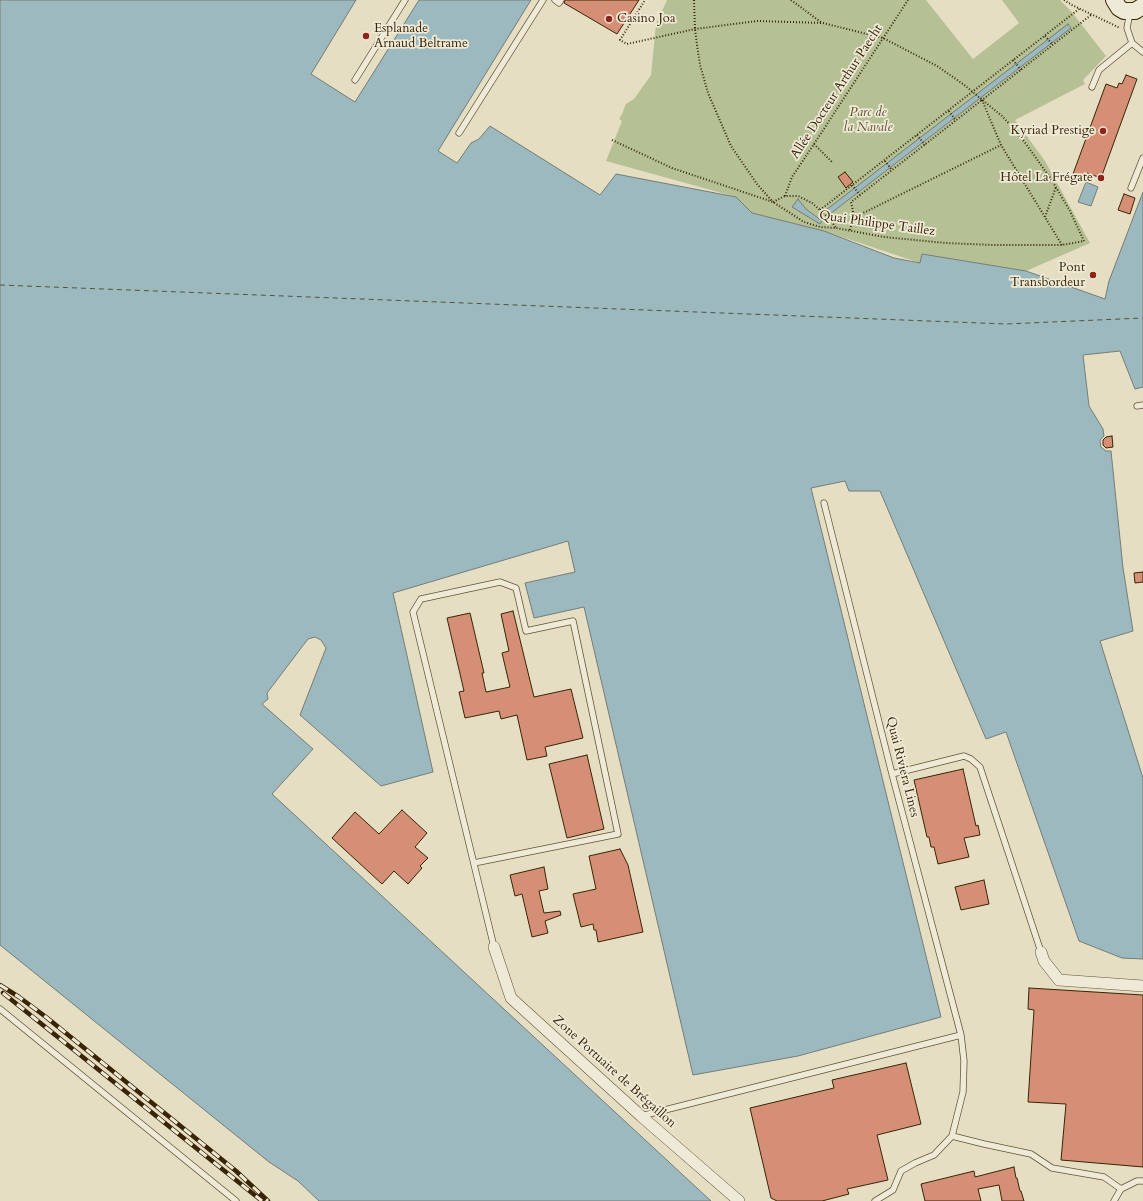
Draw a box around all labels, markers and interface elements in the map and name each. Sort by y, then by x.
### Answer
place label: Casino Joa [617,11,676,27]
marker: Casino Joa [604,14,614,24]
place label: Esplanade Arnaud Beltrame [374,21,468,52]
street label: Allée Docteur Arthur Paecht [788,22,886,162]
marker: Esplanade Arnaud Beltrame [361,31,371,41]
park label: Parc de la Navale [844,105,892,136]
place label: Kyriad Prestige [1010,123,1095,139]
marker: Kyriad Prestige [1098,126,1108,136]
place label: Hôtel La Frégate [1000,170,1093,186]
marker: Hôtel La Frégate [1096,173,1106,183]
street label: Quai Philippe Taillez [818,208,936,240]
place label: Pont Transbordeur [1010,260,1085,291]
marker: Pont Transbordeur [1088,270,1098,280]
street label: Quai Riviera Lines [882,715,922,819]
street label: Zone Portuaire de Brégaillon [549,1012,679,1132]

